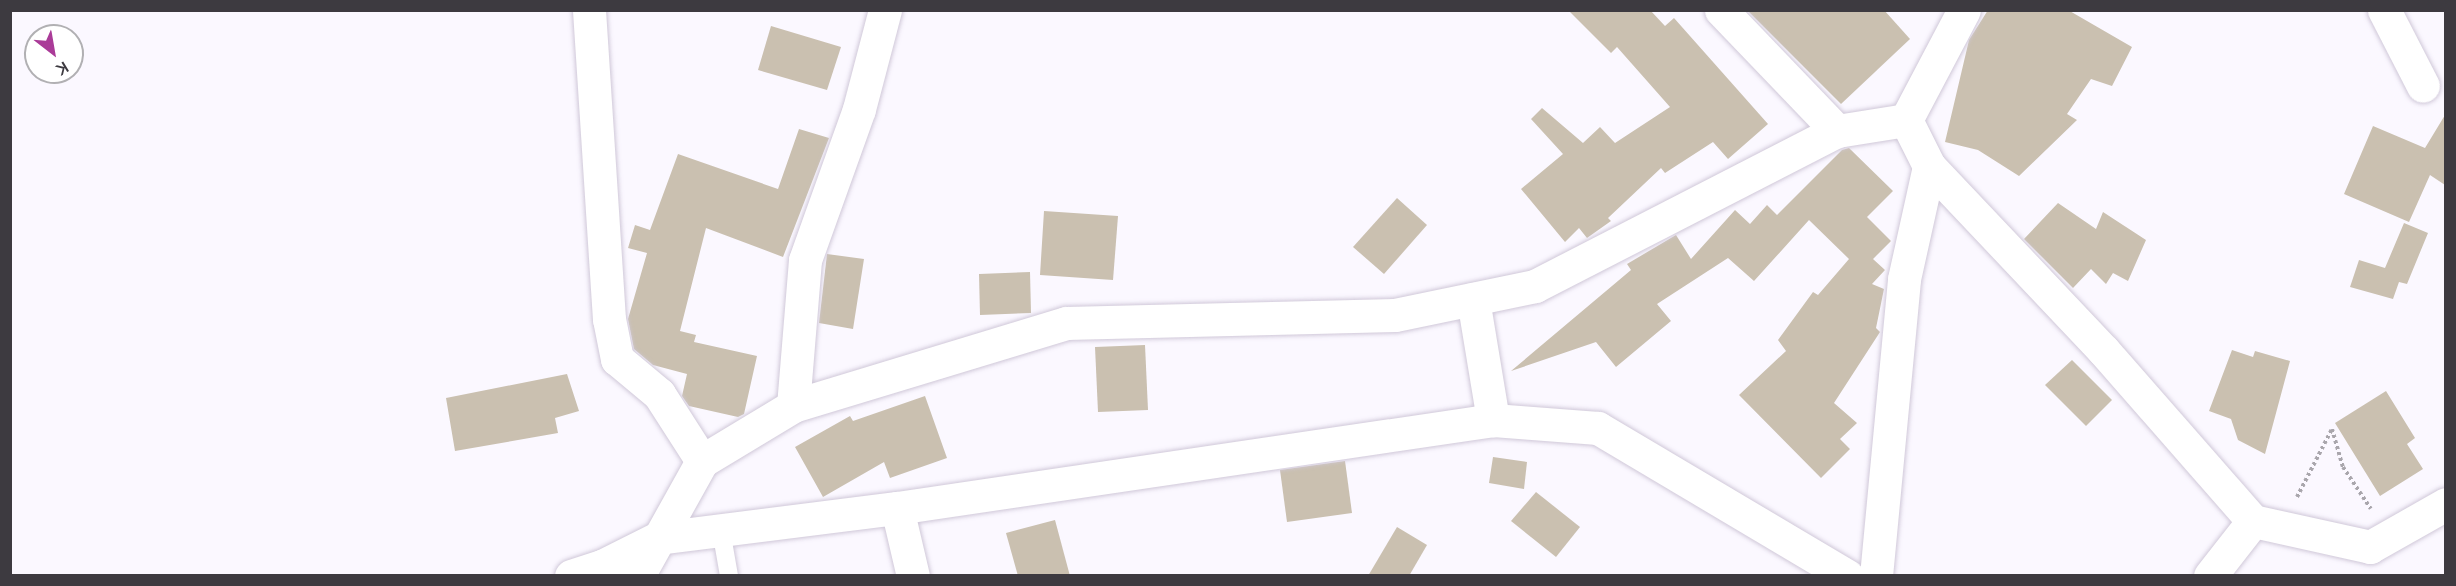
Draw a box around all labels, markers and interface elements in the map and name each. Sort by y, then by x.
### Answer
north arrow [24,24,84,84]
text: K [52,56,72,80]

